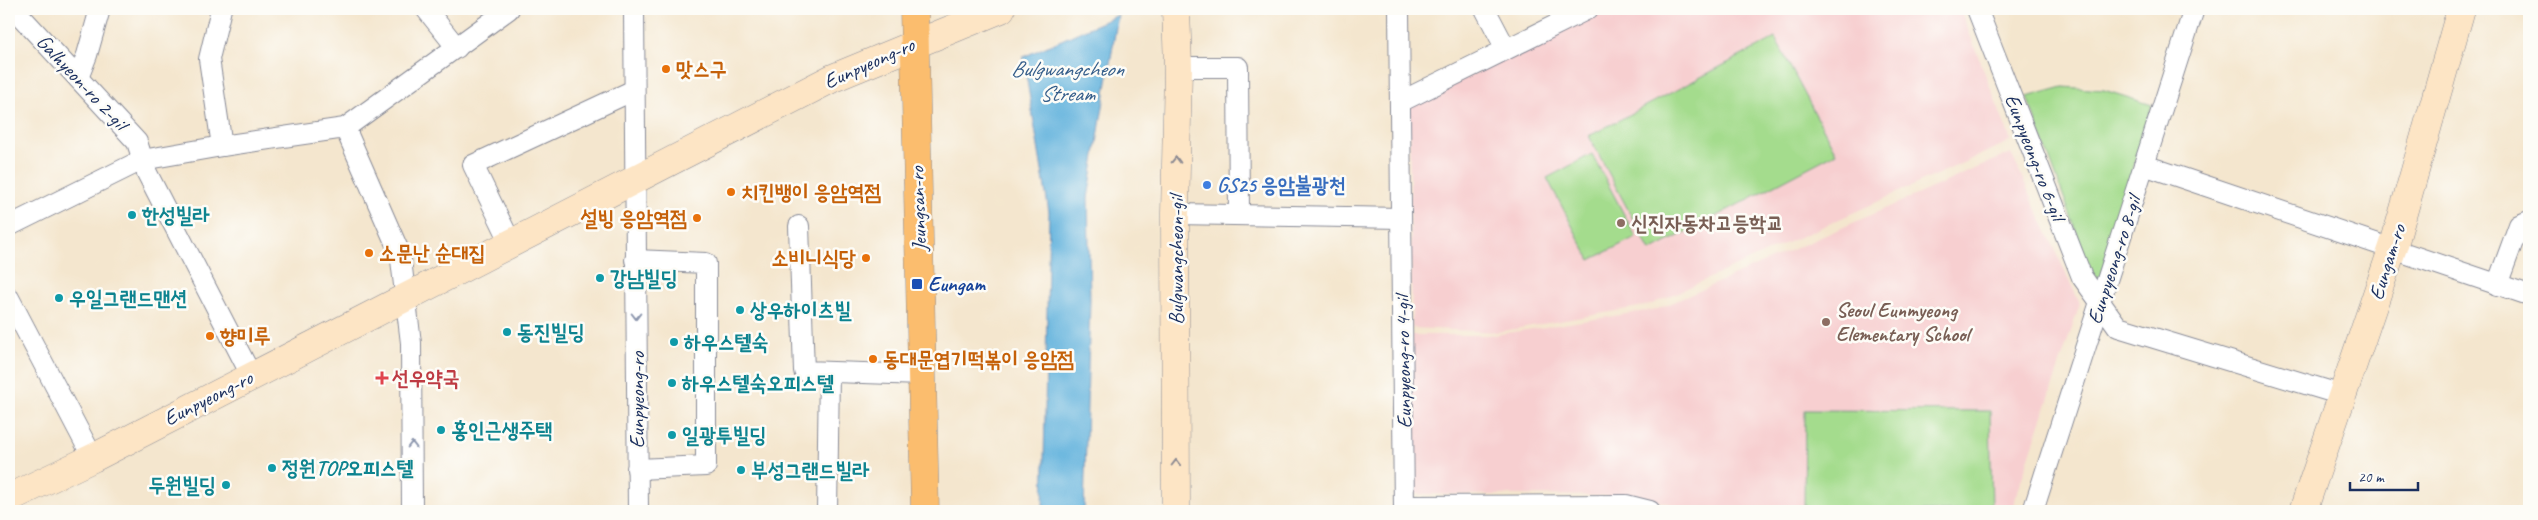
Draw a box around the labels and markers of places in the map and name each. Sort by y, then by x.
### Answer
place label: 맛스구 [676,56,727,82]
marker: 맛스구 [660,63,672,75]
place label: GS25 응암불광천 [1217,172,1346,198]
place label: 치킨뱅이 응암역점 [741,179,881,205]
marker: GS25 응암불광천 [1201,179,1213,191]
marker: 치킨뱅이 응암역점 [725,186,737,198]
place label: 한성빌라 [141,202,210,228]
place label: 설빙 응암역점 [581,205,687,231]
marker: 한성빌라 [126,209,138,221]
place label: 신진자동차고등학교 [1631,210,1783,236]
marker: 설빙 응암역점 [691,212,703,224]
marker: 신진자동차고등학교 [1615,217,1627,229]
place label: 소문난 순대집 [379,240,485,266]
place label: 소비니식당 [772,245,856,271]
marker: 소문난 순대집 [363,247,375,259]
marker: 소비니식당 [860,252,872,264]
place label: 강남빌딩 [610,265,678,291]
place label: Eungam [928,271,986,297]
marker: 강남빌딩 [594,272,606,284]
marker: Eungam [910,277,924,291]
place label: 우일그랜드맨션 [69,285,187,311]
marker: 우일그랜드맨션 [53,292,65,304]
place label: 상우하이츠빌 [750,297,852,323]
place label: Seoul Eunmyeong Elementary School [1836,297,1974,347]
marker: 상우하이츠빌 [734,304,746,316]
marker: Seoul Eunmyeong Elementary School [1820,316,1832,328]
place label: 동진빌딩 [517,319,585,345]
place label: 향미루 [219,323,271,349]
marker: 동진빌딩 [501,326,513,338]
place label: 하우스텔숙 [683,329,769,355]
marker: 향미루 [204,330,216,342]
marker: 하우스텔숙 [668,336,680,348]
place label: 동대문엽기떡볶이 응암점 [883,346,1074,372]
marker: 동대문엽기떡볶이 응암점 [867,353,879,365]
place label: 선우약국 [392,365,460,391]
place label: 하우스텔숙오피스텔 [681,370,834,396]
marker: 선우약국 [376,372,388,384]
marker: 하우스텔숙오피스텔 [666,377,678,389]
place label: 홍인근생주택 [451,417,552,443]
place label: 일광투빌딩 [682,422,767,448]
marker: 홍인근생주택 [435,424,447,436]
marker: 일광투빌딩 [666,429,678,441]
place label: 정원TOP오피스텔 [282,455,414,481]
place label: 부성그랜드빌라 [751,457,869,483]
marker: 정원TOP오피스텔 [266,462,278,474]
marker: 부성그랜드빌라 [735,464,747,476]
place label: 두원빌딩 [148,472,216,498]
marker: 두원빌딩 [220,479,232,491]

